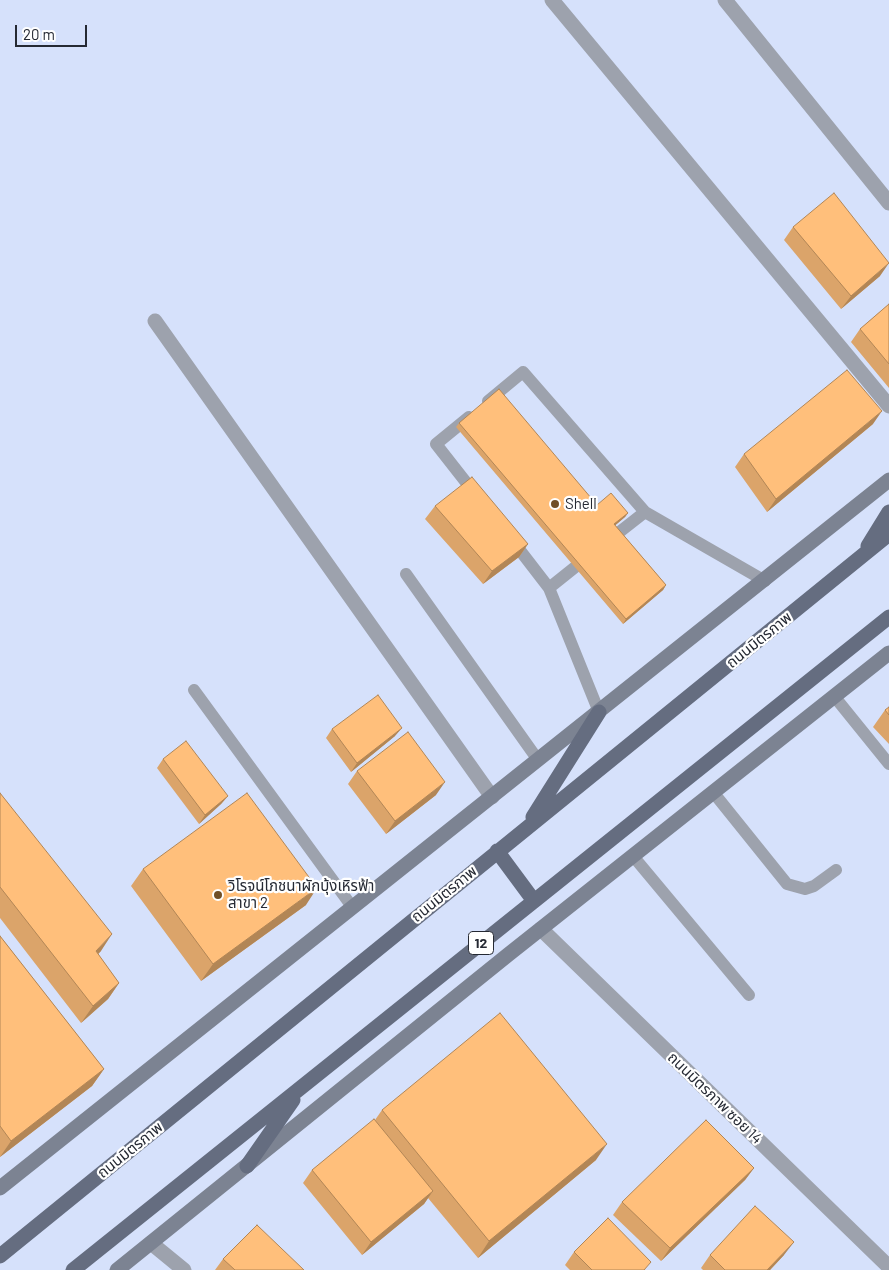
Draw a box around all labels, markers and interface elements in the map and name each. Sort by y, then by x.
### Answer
scale bar [18,15,90,47]
text: 20 m [23,25,55,43]
place label: Shell [565,495,597,513]
marker: Shell [549,498,561,510]
street label: ถนนมิตรภาพ [723,608,795,672]
street label: ถนนมิตรภาพ [408,862,480,926]
place label: วิโรจน์โภชนาผักบุ้งเหิรฟ้า สาขา 2 [228,877,374,912]
marker: วิโรจน์โภชนาผักบุ้งเหิรฟ้า สาขา 2 [212,889,224,901]
road number: 12 [468,931,494,954]
street label: ถนนมิตรภาพ ซอย 14 [664,1048,766,1148]
street label: ถนนมิตรภาพ [94,1118,166,1182]

